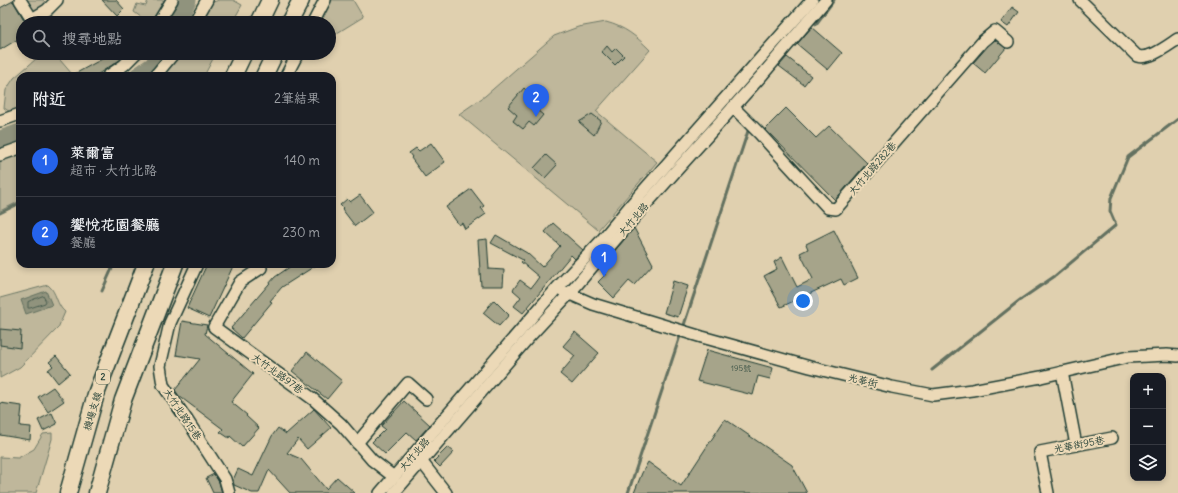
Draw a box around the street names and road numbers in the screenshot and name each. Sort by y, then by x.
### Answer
street label: 大竹北路282巷 [846,138,900,198]
street label: 大竹北路 [615,200,651,239]
street label: 大竹北路97巷 [249,350,307,397]
road number: 2 [96,370,110,384]
street label: 光華街 [847,371,879,390]
street label: 大竹北路15巷 [160,386,205,443]
street label: 機場支線 [80,390,105,432]
street label: 光華街95巷 [1053,433,1107,456]
street label: 大竹北路 [396,435,432,474]

